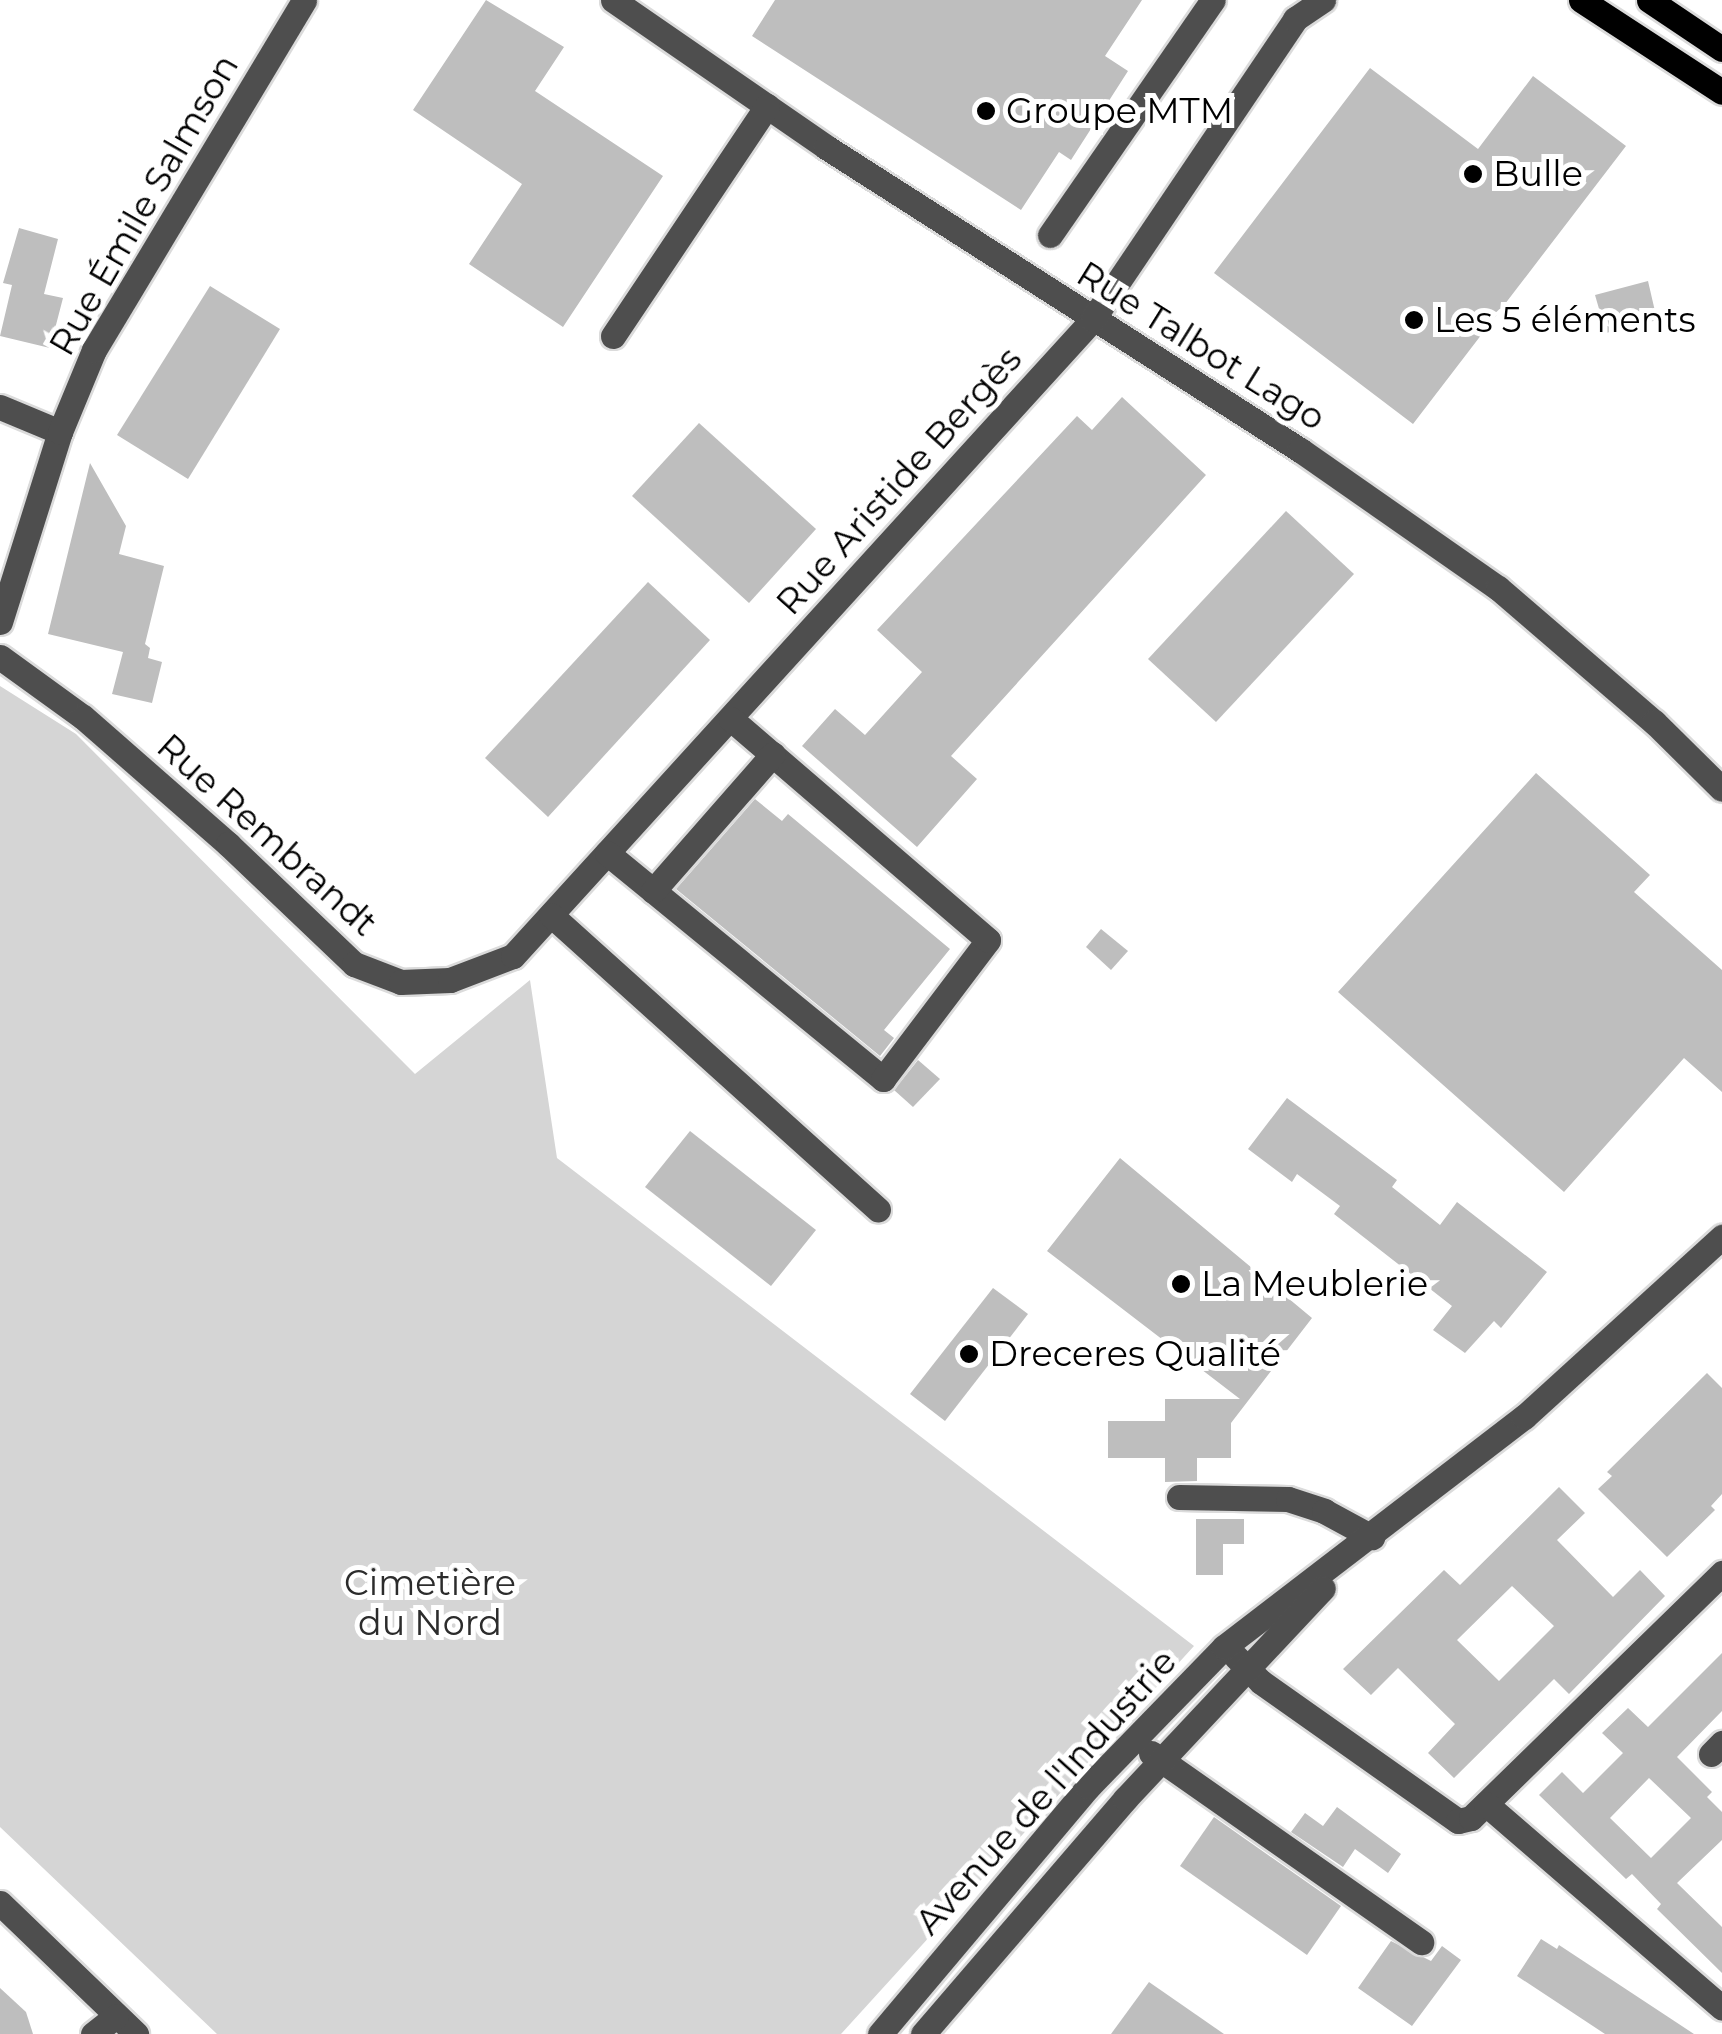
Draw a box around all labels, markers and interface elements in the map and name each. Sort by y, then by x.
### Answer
street label: Rue Émile Salmson [41,47,247,363]
place label: Groupe MTM [1006,90,1233,132]
marker: Groupe MTM [975,100,997,122]
place label: Bulle [1493,153,1583,195]
marker: Bulle [1462,163,1484,185]
street label: Rue Talbot Lago [1069,253,1333,439]
place label: Les 5 éléments [1434,299,1696,341]
marker: Les 5 éléments [1403,309,1425,331]
street label: Rue Aristide Bergès [768,339,1030,623]
street label: Rue Rembrandt [149,725,385,945]
place label: La Meublerie [1201,1263,1428,1305]
marker: La Meublerie [1170,1273,1192,1295]
place label: Dreceres Qualité [989,1333,1281,1375]
marker: Dreceres Qualité [958,1343,980,1365]
park label: Cimetière du Nord [344,1562,516,1644]
street label: Avenue de l'Industrie [907,1641,1185,1943]

